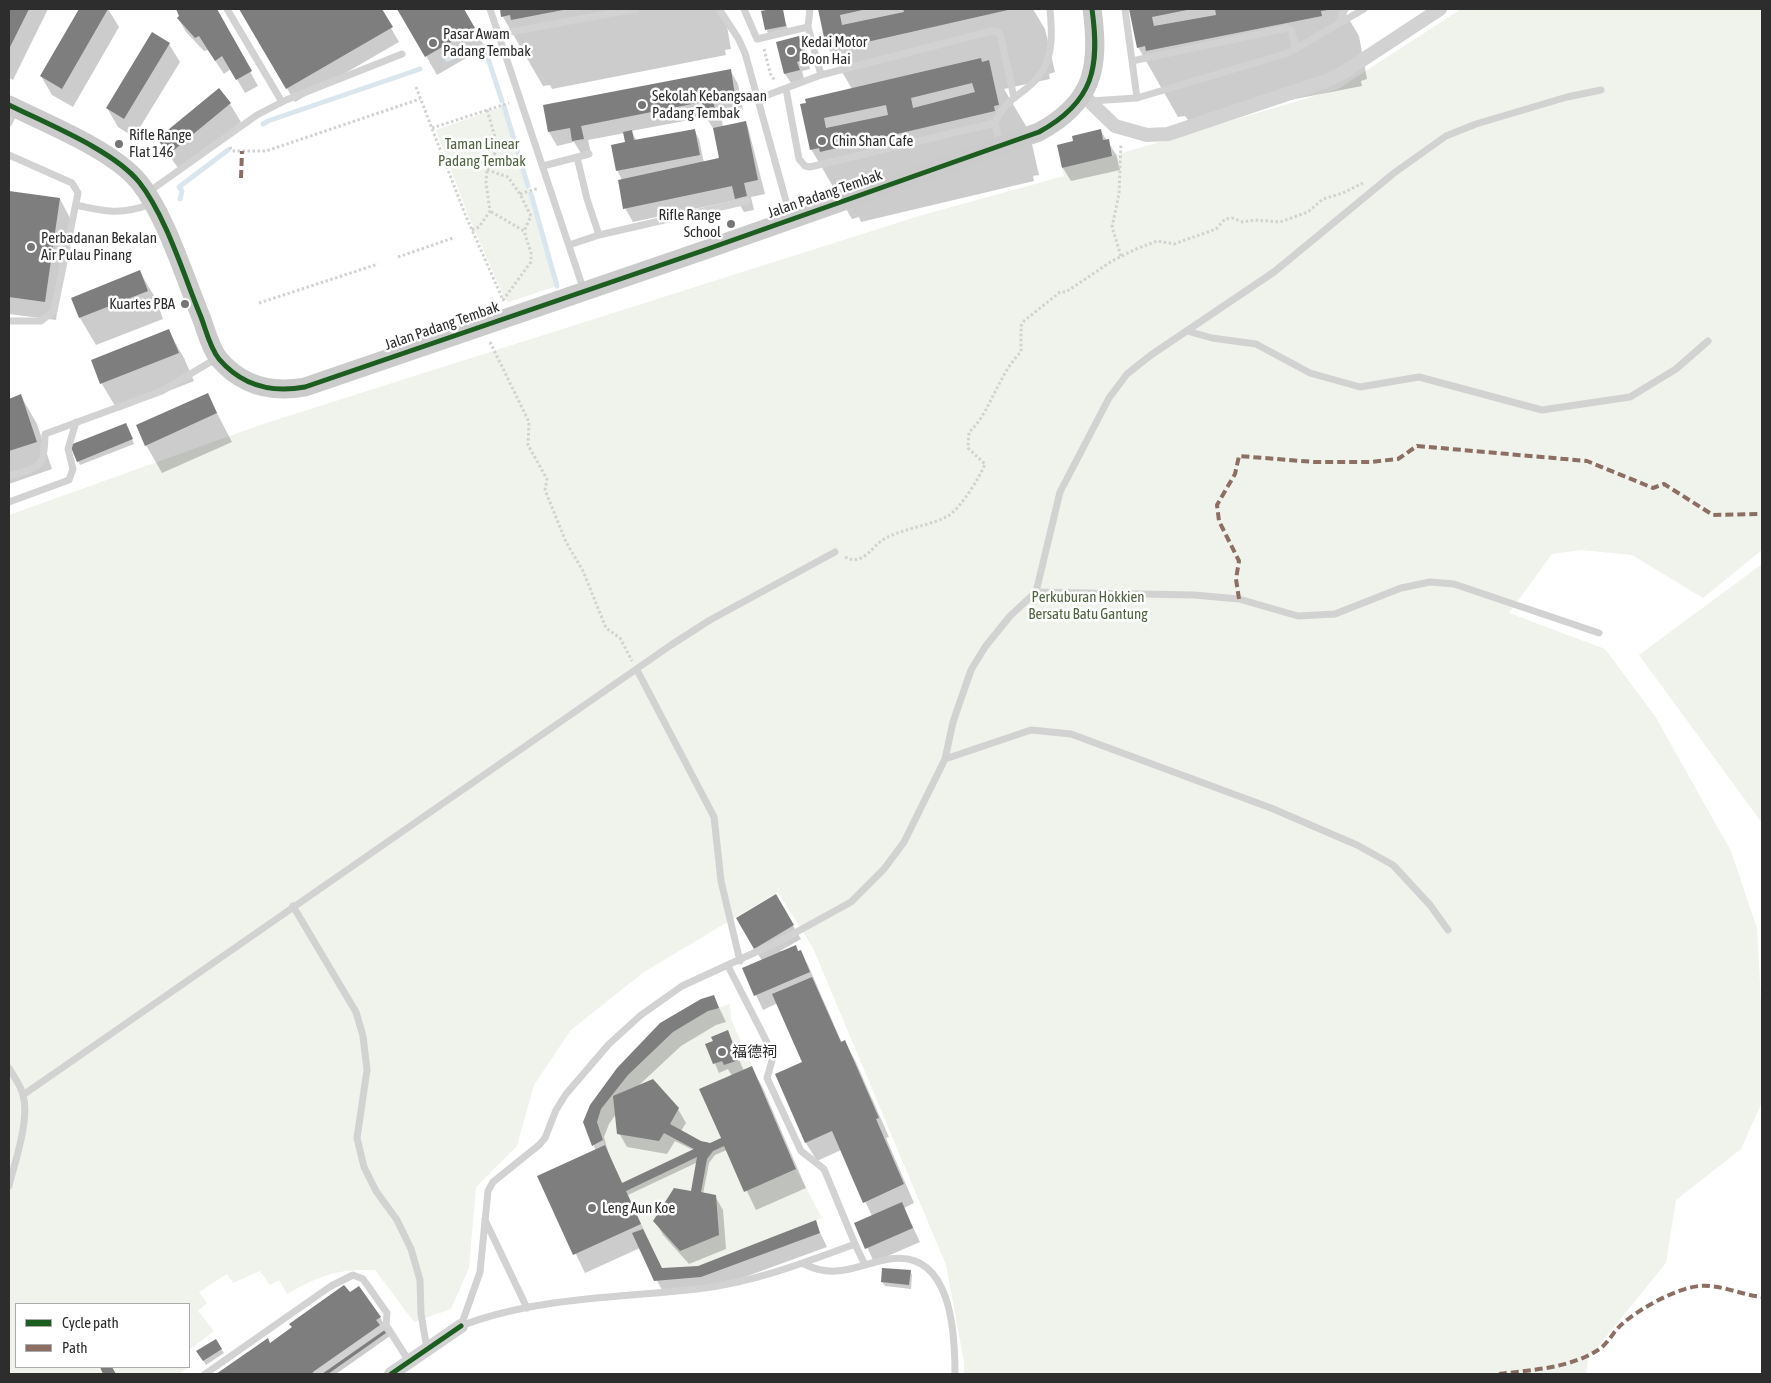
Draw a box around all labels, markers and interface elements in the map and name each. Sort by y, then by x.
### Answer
place label: Pasar Awam Padang Tembak [443,25,531,60]
place label: Kedai Motor Boon Hai [801,33,867,68]
marker: Pasar Awam Padang Tembak [427,37,439,49]
marker: Kedai Motor Boon Hai [785,45,797,57]
place label: Sekolah Kebangsaan Padang Tembak [652,87,767,122]
marker: Sekolah Kebangsaan Padang Tembak [636,99,648,111]
place label: Rifle Range Flat 146 [129,126,191,161]
place label: Chin Shan Cafe [832,132,913,150]
park label: Taman Linear Padang Tembak [438,135,526,170]
marker: Chin Shan Cafe [816,135,828,147]
marker: Rifle Range Flat 146 [113,138,125,150]
street label: Jalan Padang Tembak [765,166,885,222]
place label: Rifle Range School [659,206,721,241]
marker: Rifle Range School [725,218,737,230]
place label: Perbadanan Bekalan Air Pulau Pinang [41,229,157,264]
marker: Perbadanan Bekalan Air Pulau Pinang [25,241,37,253]
place label: Kuartes PBA [109,295,175,313]
marker: Kuartes PBA [179,298,191,310]
street label: Jalan Padang Tembak [382,298,502,354]
park label: Perkuburan Hokkien Bersatu Batu Gantung [1028,588,1148,623]
place label: 福德祠 [732,1043,777,1061]
marker: 福德祠 [716,1046,728,1058]
place label: Leng Aun Koe [602,1199,675,1217]
marker: Leng Aun Koe [586,1202,598,1214]
legend [15,1303,190,1368]
text: Cycle path [62,1314,119,1331]
text: Path [62,1339,88,1356]

